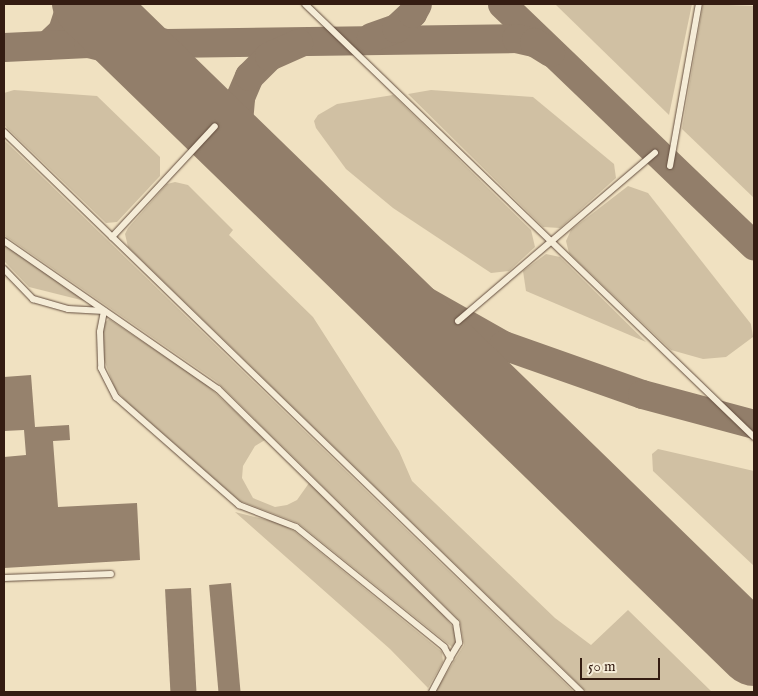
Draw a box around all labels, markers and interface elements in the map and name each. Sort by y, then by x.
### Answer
scale bar [583,648,663,680]
text: 50 m [588,657,616,676]

